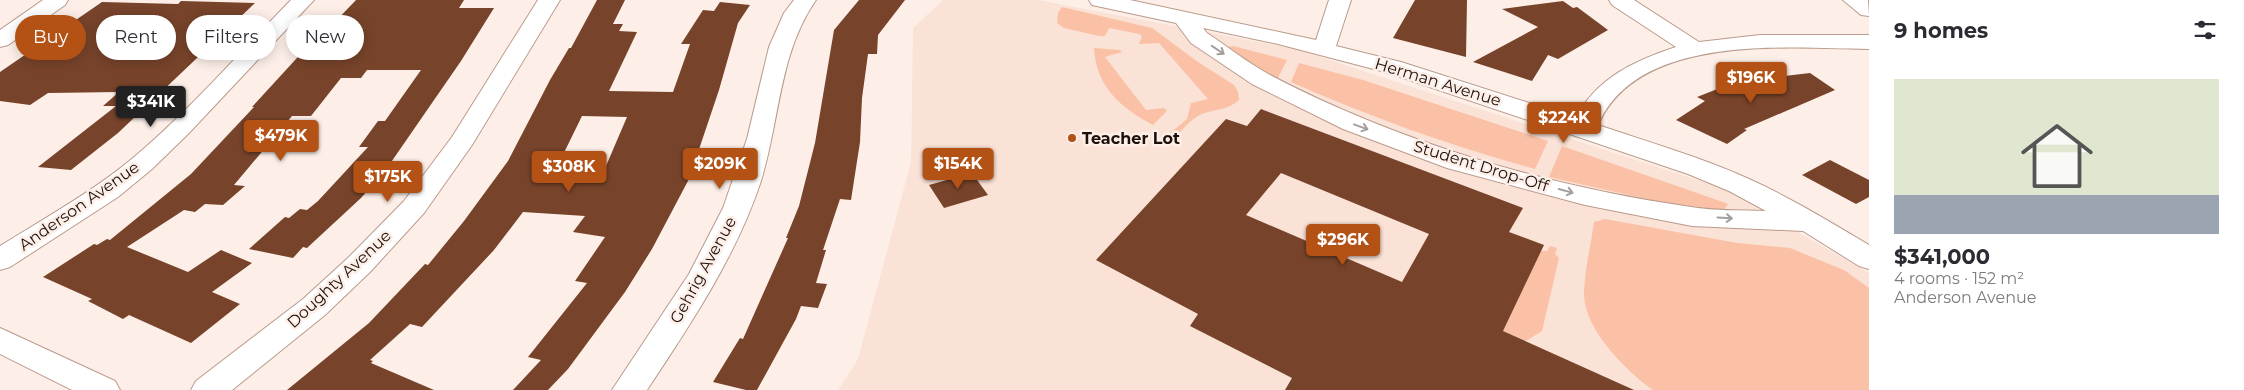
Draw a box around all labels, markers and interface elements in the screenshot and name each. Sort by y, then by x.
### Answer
chip: Buy [15,15,86,60]
chip: Rent [96,15,176,60]
chip: Filters [186,15,276,60]
chip: New [286,15,364,60]
icon: filters [2191,16,2219,44]
text: 9 homes [1894,18,1988,43]
one-way arrow [1211,45,1225,55]
street label: Herman Avenue [1373,54,1503,110]
pin: $196K [1716,62,1786,104]
text: $196K [1727,68,1775,87]
pin: $341K [116,86,186,128]
text: $341K [127,92,175,111]
pin: $224K [1529,102,1599,144]
text: $224K [1538,108,1590,127]
icon: home [2012,111,2102,201]
pin: $479K [246,120,316,162]
one-way arrow [1352,123,1368,132]
text: $479K [255,126,307,145]
place label: Teacher Lot [1082,129,1180,148]
marker: Teacher Lot [1066,132,1078,144]
street label: Student Drop-Off [1411,136,1551,196]
pin: $209K [685,148,755,190]
pin: $154K [923,148,993,190]
pin: $308K [534,150,604,193]
text: $209K [694,154,746,173]
text: $154K [934,154,982,173]
street label: Anderson Avenue [15,157,143,255]
text: $308K [543,157,595,176]
pin: $175K [353,160,423,203]
text: $175K [364,167,412,186]
one-way arrow [1557,186,1573,196]
street label: Gehrig Avenue [666,213,740,327]
one-way arrow [1717,214,1733,223]
pin: $296K [1308,224,1378,266]
street label: Doughty Avenue [283,226,395,332]
text: $296K [1317,230,1369,249]
text: $341,000 [1894,244,1990,269]
text: 4 rooms · 152 m² [1894,269,2024,288]
text: Anderson Avenue [1894,288,2036,307]

